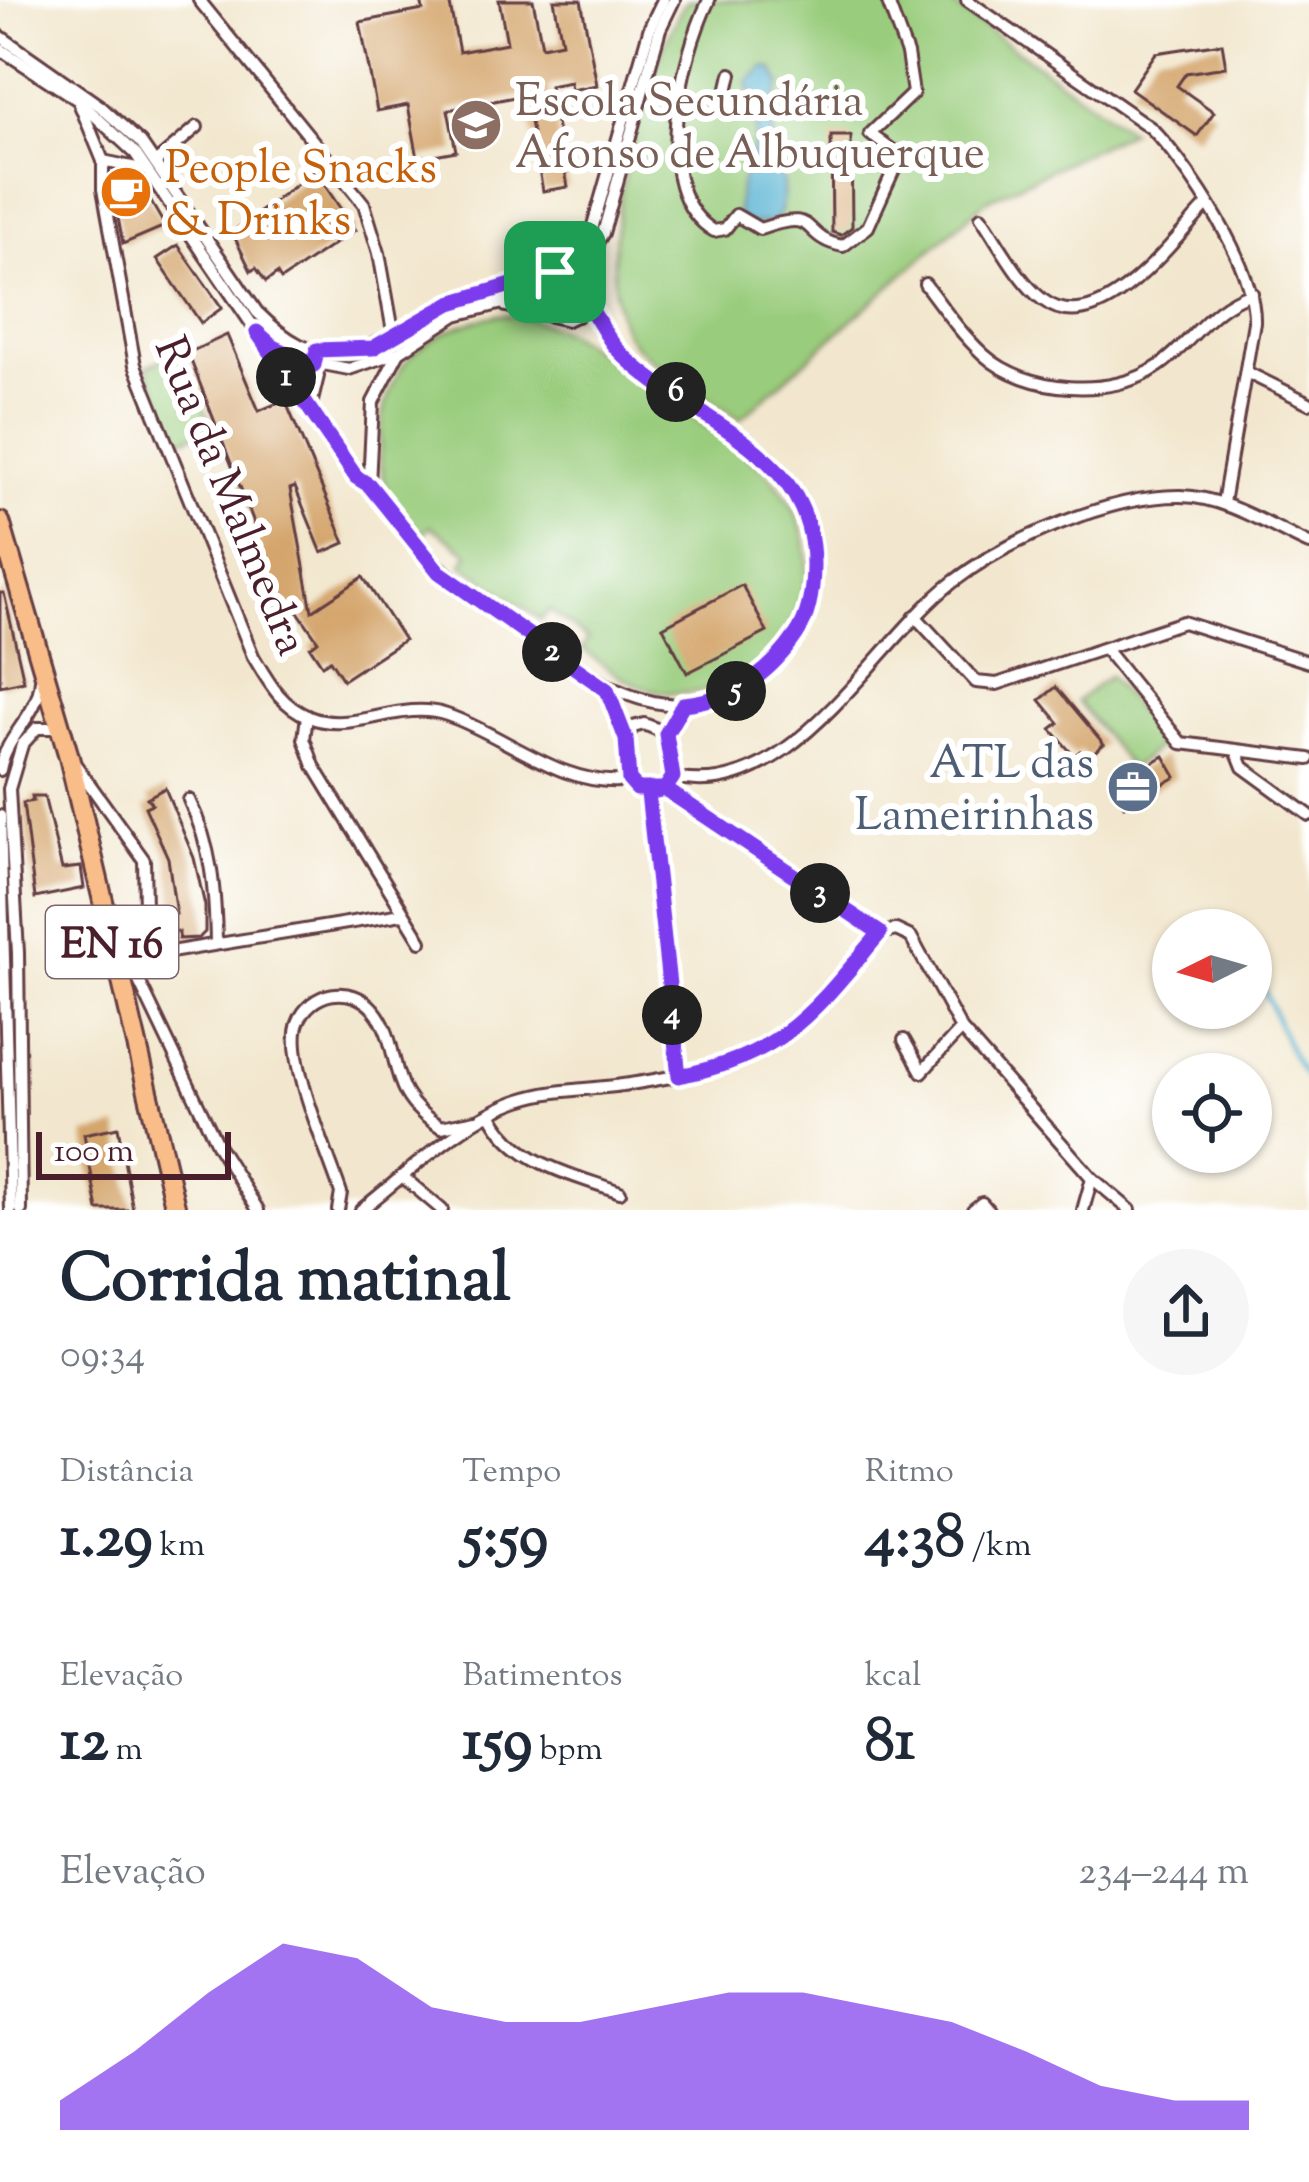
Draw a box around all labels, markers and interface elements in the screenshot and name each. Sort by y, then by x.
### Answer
place label: Escola Secundária Afonso de Albuquerque [515,72,985,189]
school or university icon: Escola Secundária Afonso de Albuquerque [448,97,504,153]
place label: People Snacks & Drinks [165,139,437,256]
cafe icon: People Snacks & Drinks [98,164,154,220]
pin [504,221,606,323]
icon: arrive [522,239,588,305]
street label: Rua da Malmedra [134,328,321,666]
pin: 1 [256,347,316,407]
text: 1 [280,353,292,401]
pin: 6 [646,362,706,422]
text: 6 [668,368,684,416]
pin: 2 [522,622,582,682]
text: 2 [544,628,560,676]
pin: 5 [706,661,766,721]
text: 5 [730,667,742,715]
place label: ATL das Lameirinhas [855,734,1094,851]
office icon: ATL das Lameirinhas [1105,759,1161,815]
pin: 3 [790,863,850,923]
text: 3 [813,869,827,917]
road number: EN 16 [46,906,178,978]
north arrow [1152,909,1272,1029]
map controls [1152,909,1272,1173]
pin: 4 [642,985,702,1045]
text: 4 [664,991,680,1039]
button: locate [1152,1053,1272,1173]
scale bar [36,1126,231,1179]
text: 100 m [54,1129,134,1177]
text: Corrida matinal [60,1236,511,1331]
button: share [1123,1249,1249,1375]
text: 09:34 [60,1329,145,1385]
text: Distância [60,1449,194,1497]
text: Tempo [462,1449,561,1497]
text: Ritmo [865,1449,954,1497]
text: 1.29 [60,1497,153,1584]
text: 5:59 [462,1497,548,1584]
text: 4:38 [865,1497,965,1584]
text: km [153,1523,205,1571]
text: /km [965,1523,1031,1571]
text: Elevação [60,1653,183,1701]
text: Batimentos [462,1653,622,1701]
text: kcal [865,1653,921,1701]
text: 12 [60,1701,108,1788]
text: 159 [462,1701,532,1788]
text: 81 [865,1701,915,1788]
text: m [108,1727,143,1775]
text: bpm [532,1727,603,1775]
text: Elevação [60,1846,206,1902]
text: 234–244 m [1078,1846,1249,1902]

